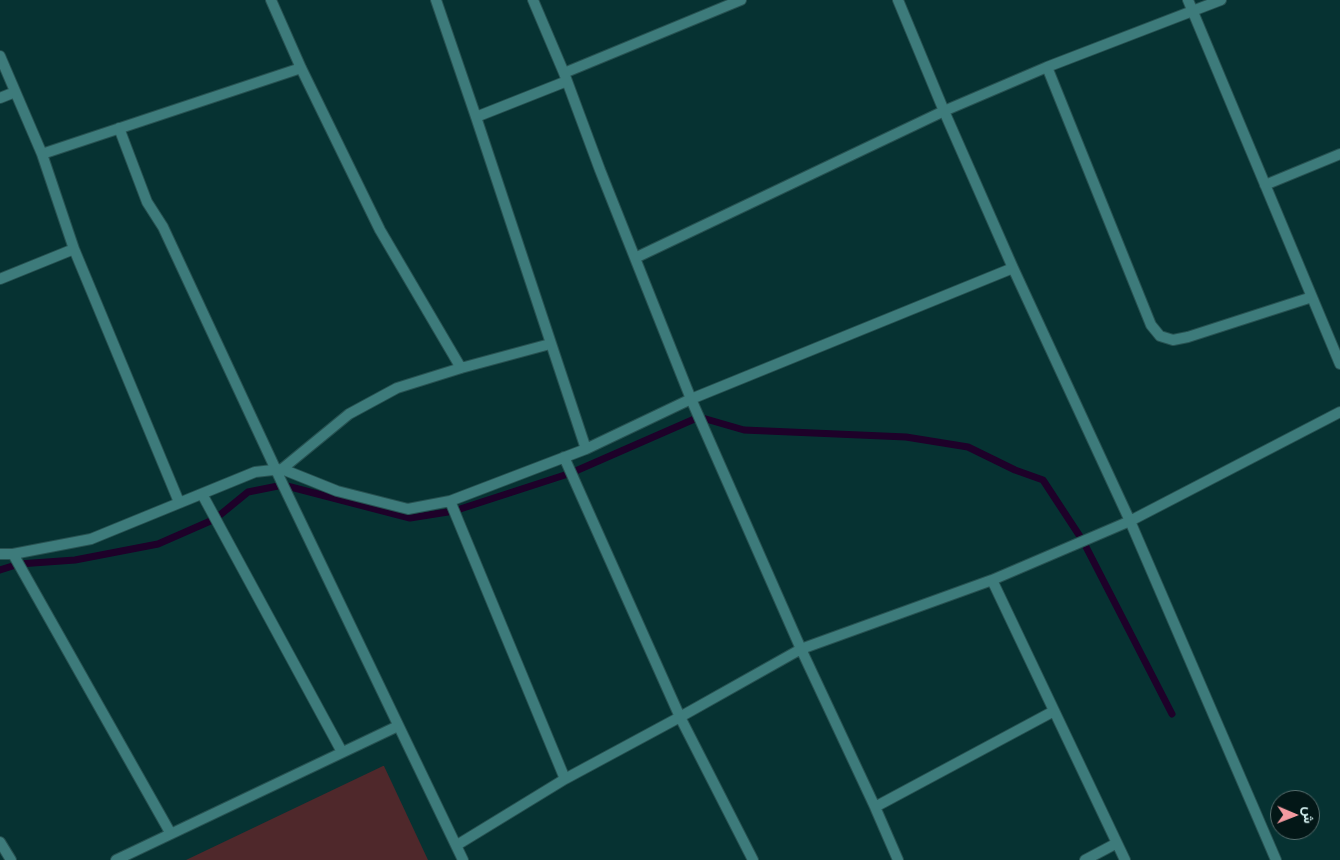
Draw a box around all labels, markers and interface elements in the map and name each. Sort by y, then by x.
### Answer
north arrow [1270,790,1320,840]
text: ش [1300,807,1318,824]

